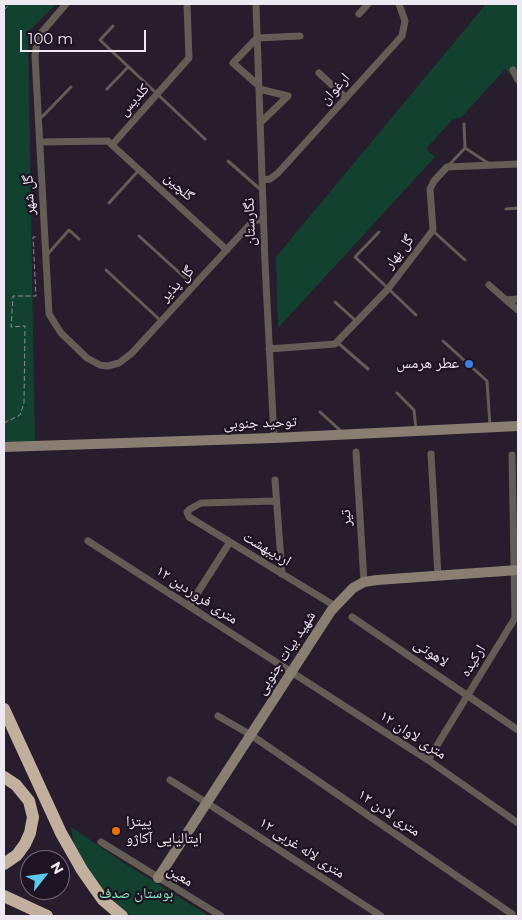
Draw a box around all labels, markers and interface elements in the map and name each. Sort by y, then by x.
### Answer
scale bar [22,20,149,52]
text: 100 m [28,29,73,48]
street label: ارغوان [316,69,354,109]
street label: کلدیس [115,80,153,120]
street label: گلچین [160,169,198,205]
street label: گل شهر [19,174,39,216]
street label: نگارستان [240,197,260,247]
street label: گل بهار [380,231,418,273]
street label: گل پذیر [156,262,198,306]
place label: عطر هرمس [396,355,459,373]
marker: عطر هرمس [463,358,475,370]
street label: توحید جنوبی [223,413,297,433]
street label: تیر [337,509,355,527]
street label: اردیبهشت [240,528,294,570]
street label: ۱۲ متری فروردین [153,562,241,628]
street label: شهید بیات جنوبی [252,608,320,698]
street label: لاهوتی [410,635,452,671]
street label: ارکیده [456,642,490,680]
street label: ۱۲ متری لاوان [376,707,450,763]
street label: ۱۲ متری لادن [354,786,424,840]
place label: پیتزا ایتالیایی آکاژو [126,813,202,848]
street label: ۱۲ متری لاله غربی [256,814,348,882]
marker: پیتزا ایتالیایی آکاژو [110,825,122,837]
north arrow [20,850,70,900]
text: N [47,859,68,877]
street label: معین [164,861,196,891]
park label: بوستان صدف [99,885,173,903]

